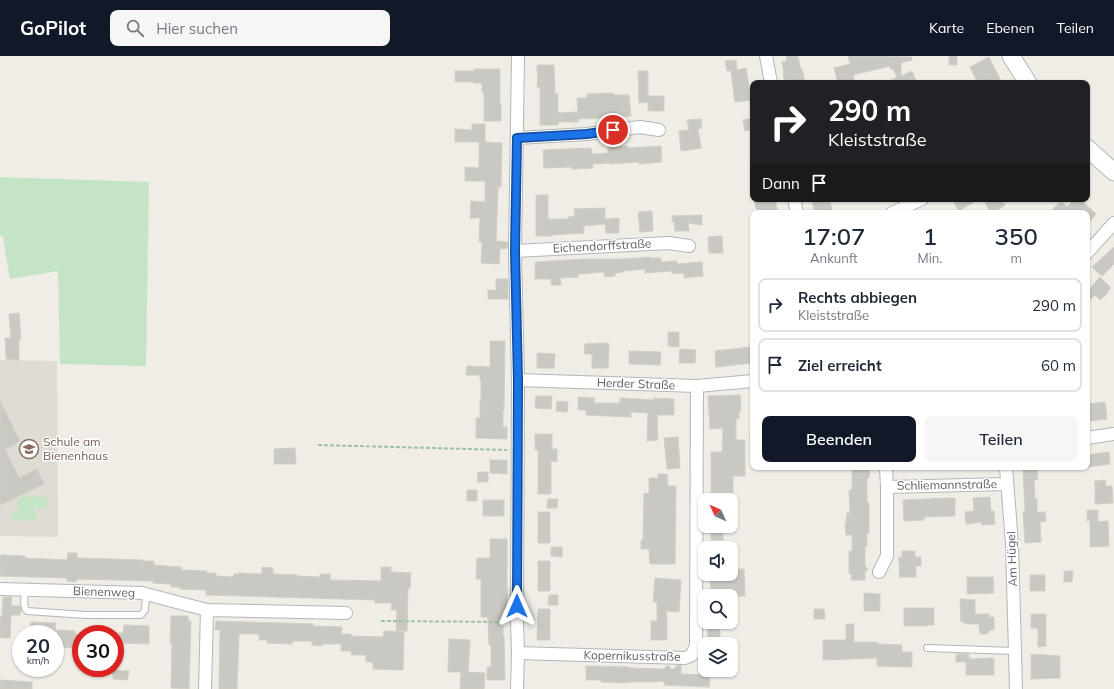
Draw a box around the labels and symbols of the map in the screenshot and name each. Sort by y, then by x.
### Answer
pin [596,113,630,147]
street label: Eichendorffstraße [552,235,652,256]
street label: Herder Straße [597,375,676,392]
place label: Schule am Bienenhaus [43,434,108,463]
school or university icon: Schule am Bienenhaus [18,438,40,460]
street label: Schliemannstraße [897,476,997,493]
north arrow [698,493,738,533]
street label: Am Hügel [1003,531,1020,587]
street label: Bienenweg [73,583,135,600]
position arrow [496,585,538,627]
speed limit sign: 30 [72,625,124,677]
street label: Kopernikusstraße [583,647,681,664]

